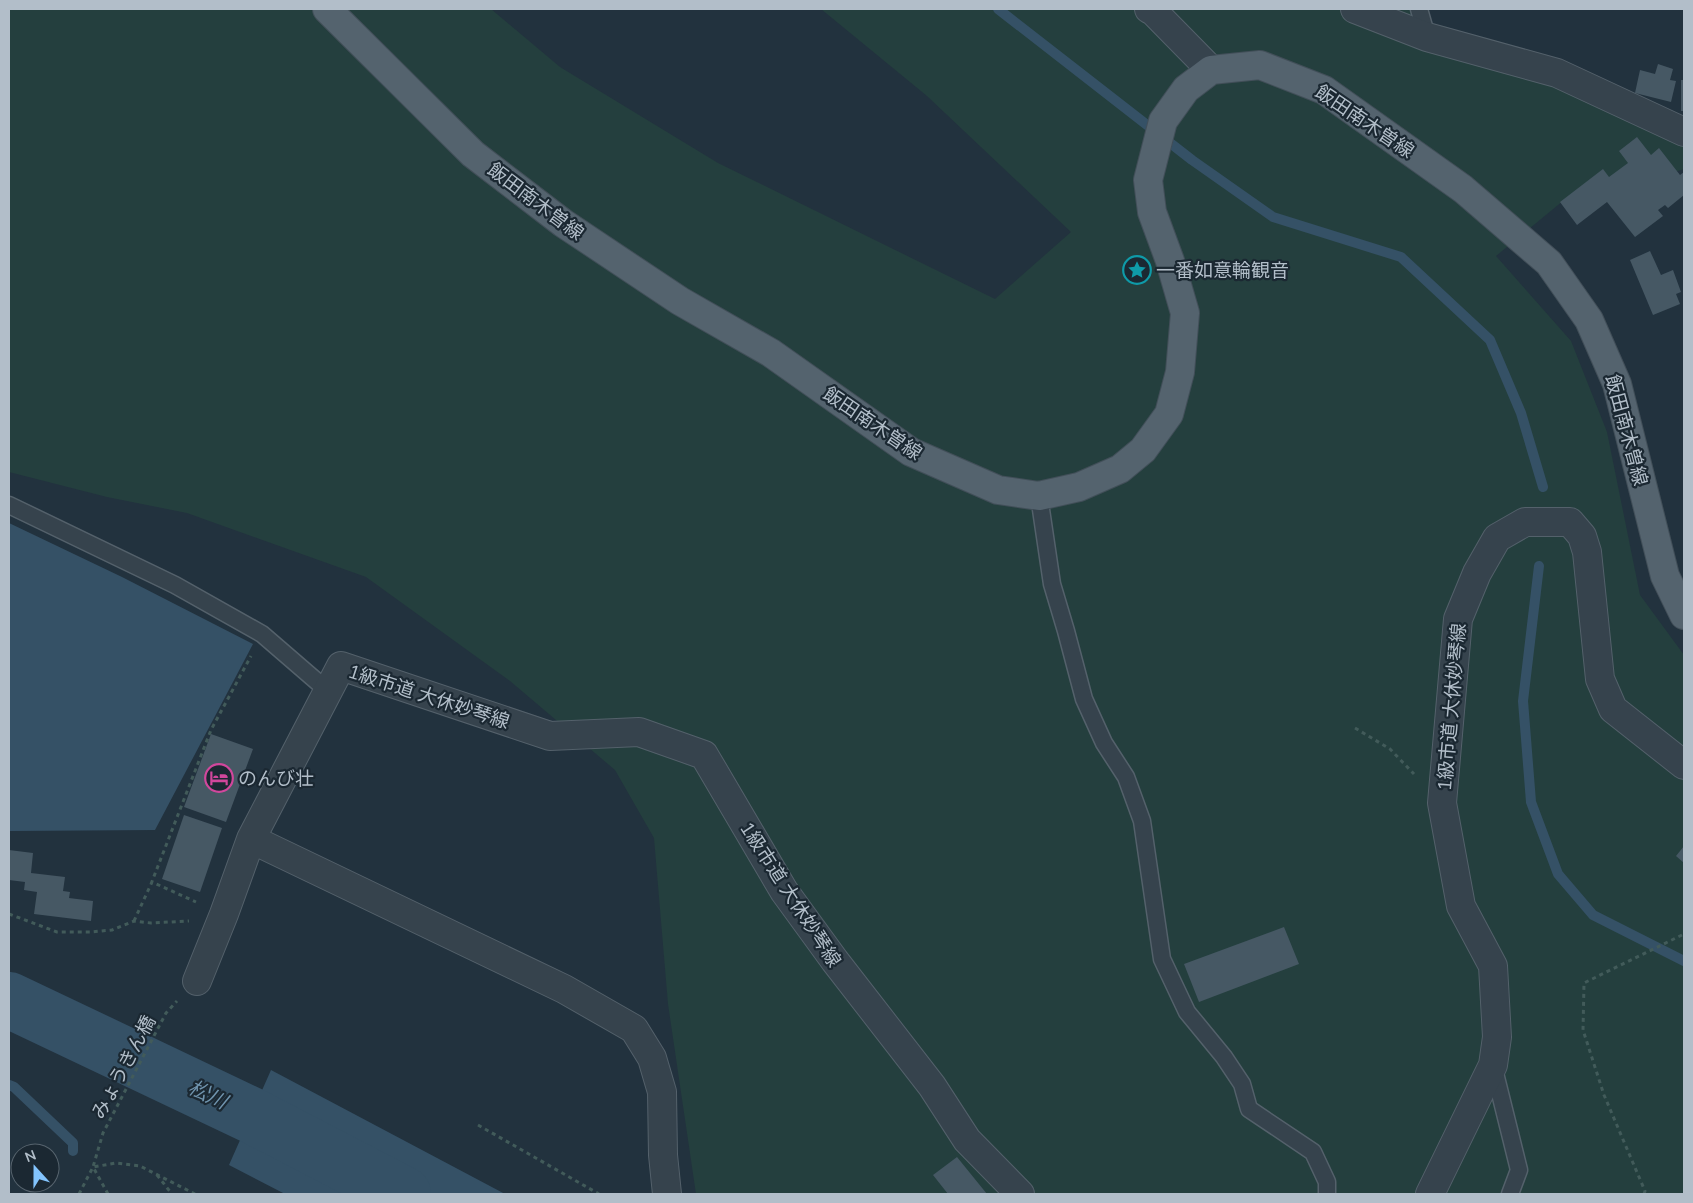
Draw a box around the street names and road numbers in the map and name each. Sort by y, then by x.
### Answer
street label: 飯田南木曽線 [1311,79,1419,163]
street label: 飯田南木曽線 [483,157,589,245]
street label: 飯田南木曽線 [1601,372,1653,488]
street label: 飯田南木曽線 [819,381,927,465]
street label: 1級市道 大休妙琴線 [1432,622,1470,792]
street label: 1級市道 大休妙琴線 [345,659,513,733]
street label: 1級市道 大休妙琴線 [735,817,847,971]
street label: みょうきん橋 [86,1011,160,1123]

